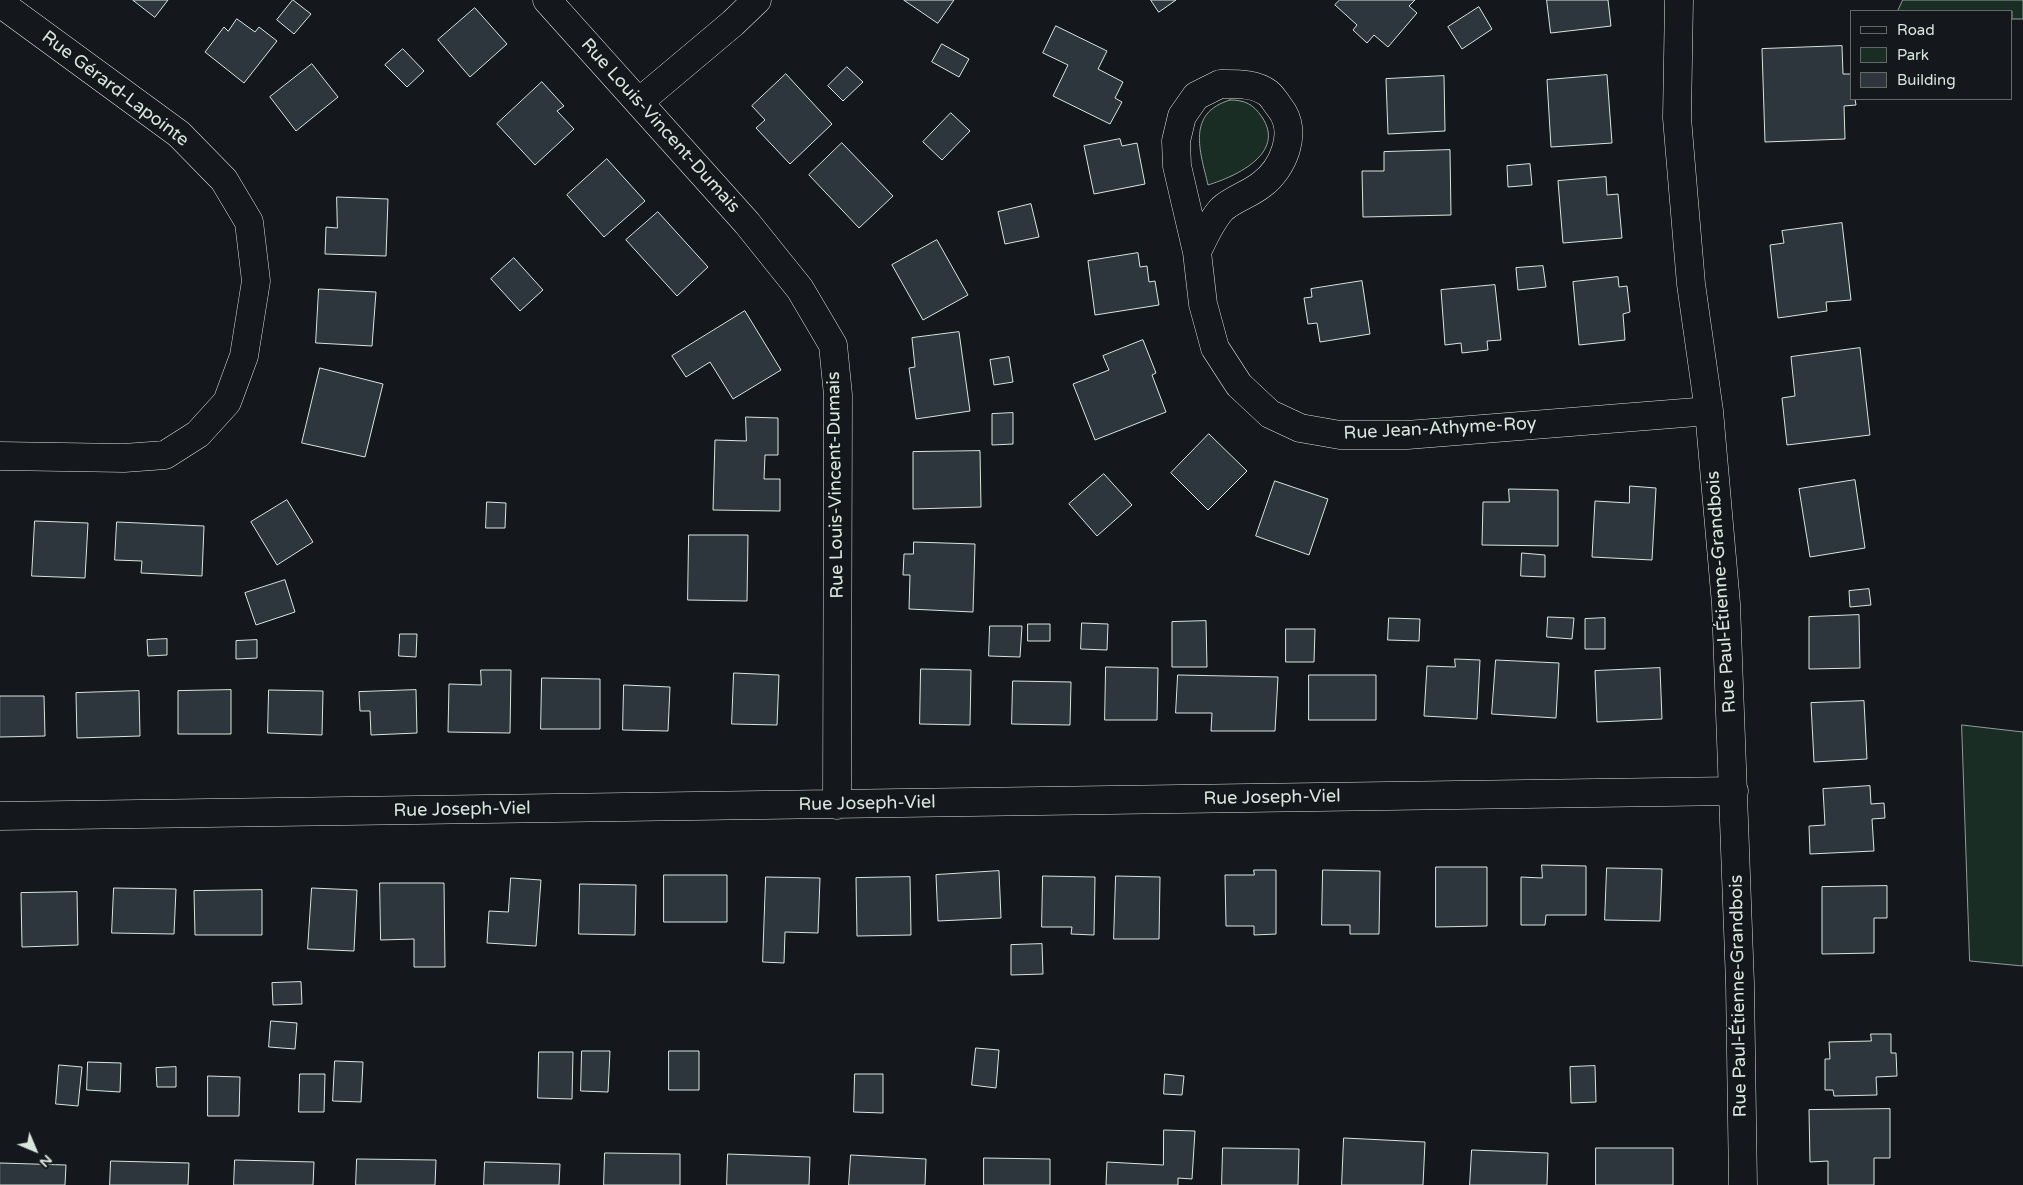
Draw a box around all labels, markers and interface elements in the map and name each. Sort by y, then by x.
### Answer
legend [1850,10,2013,100]
text: Road [1897,21,1935,39]
street label: Rue Gérard-Lapointe [37,27,193,151]
street label: Rue Louis-Vincent-Dumais [576,34,744,218]
text: Park [1897,46,1929,64]
text: Building [1897,71,1956,89]
street label: Rue Louis-Vincent-Dumais [823,371,849,599]
street label: Rue Jean-Athyme-Roy [1343,413,1537,445]
street label: Rue Paul-Étienne-Grandbois [1703,470,1741,714]
street label: Rue Joseph-Viel [1203,786,1341,810]
street label: Rue Joseph-Viel [798,792,936,816]
street label: Rue Joseph-Viel [393,798,531,822]
street label: Rue Paul-Étienne-Grandbois [1726,875,1752,1117]
north arrow [10,1125,60,1175]
text: N [36,1151,56,1171]

